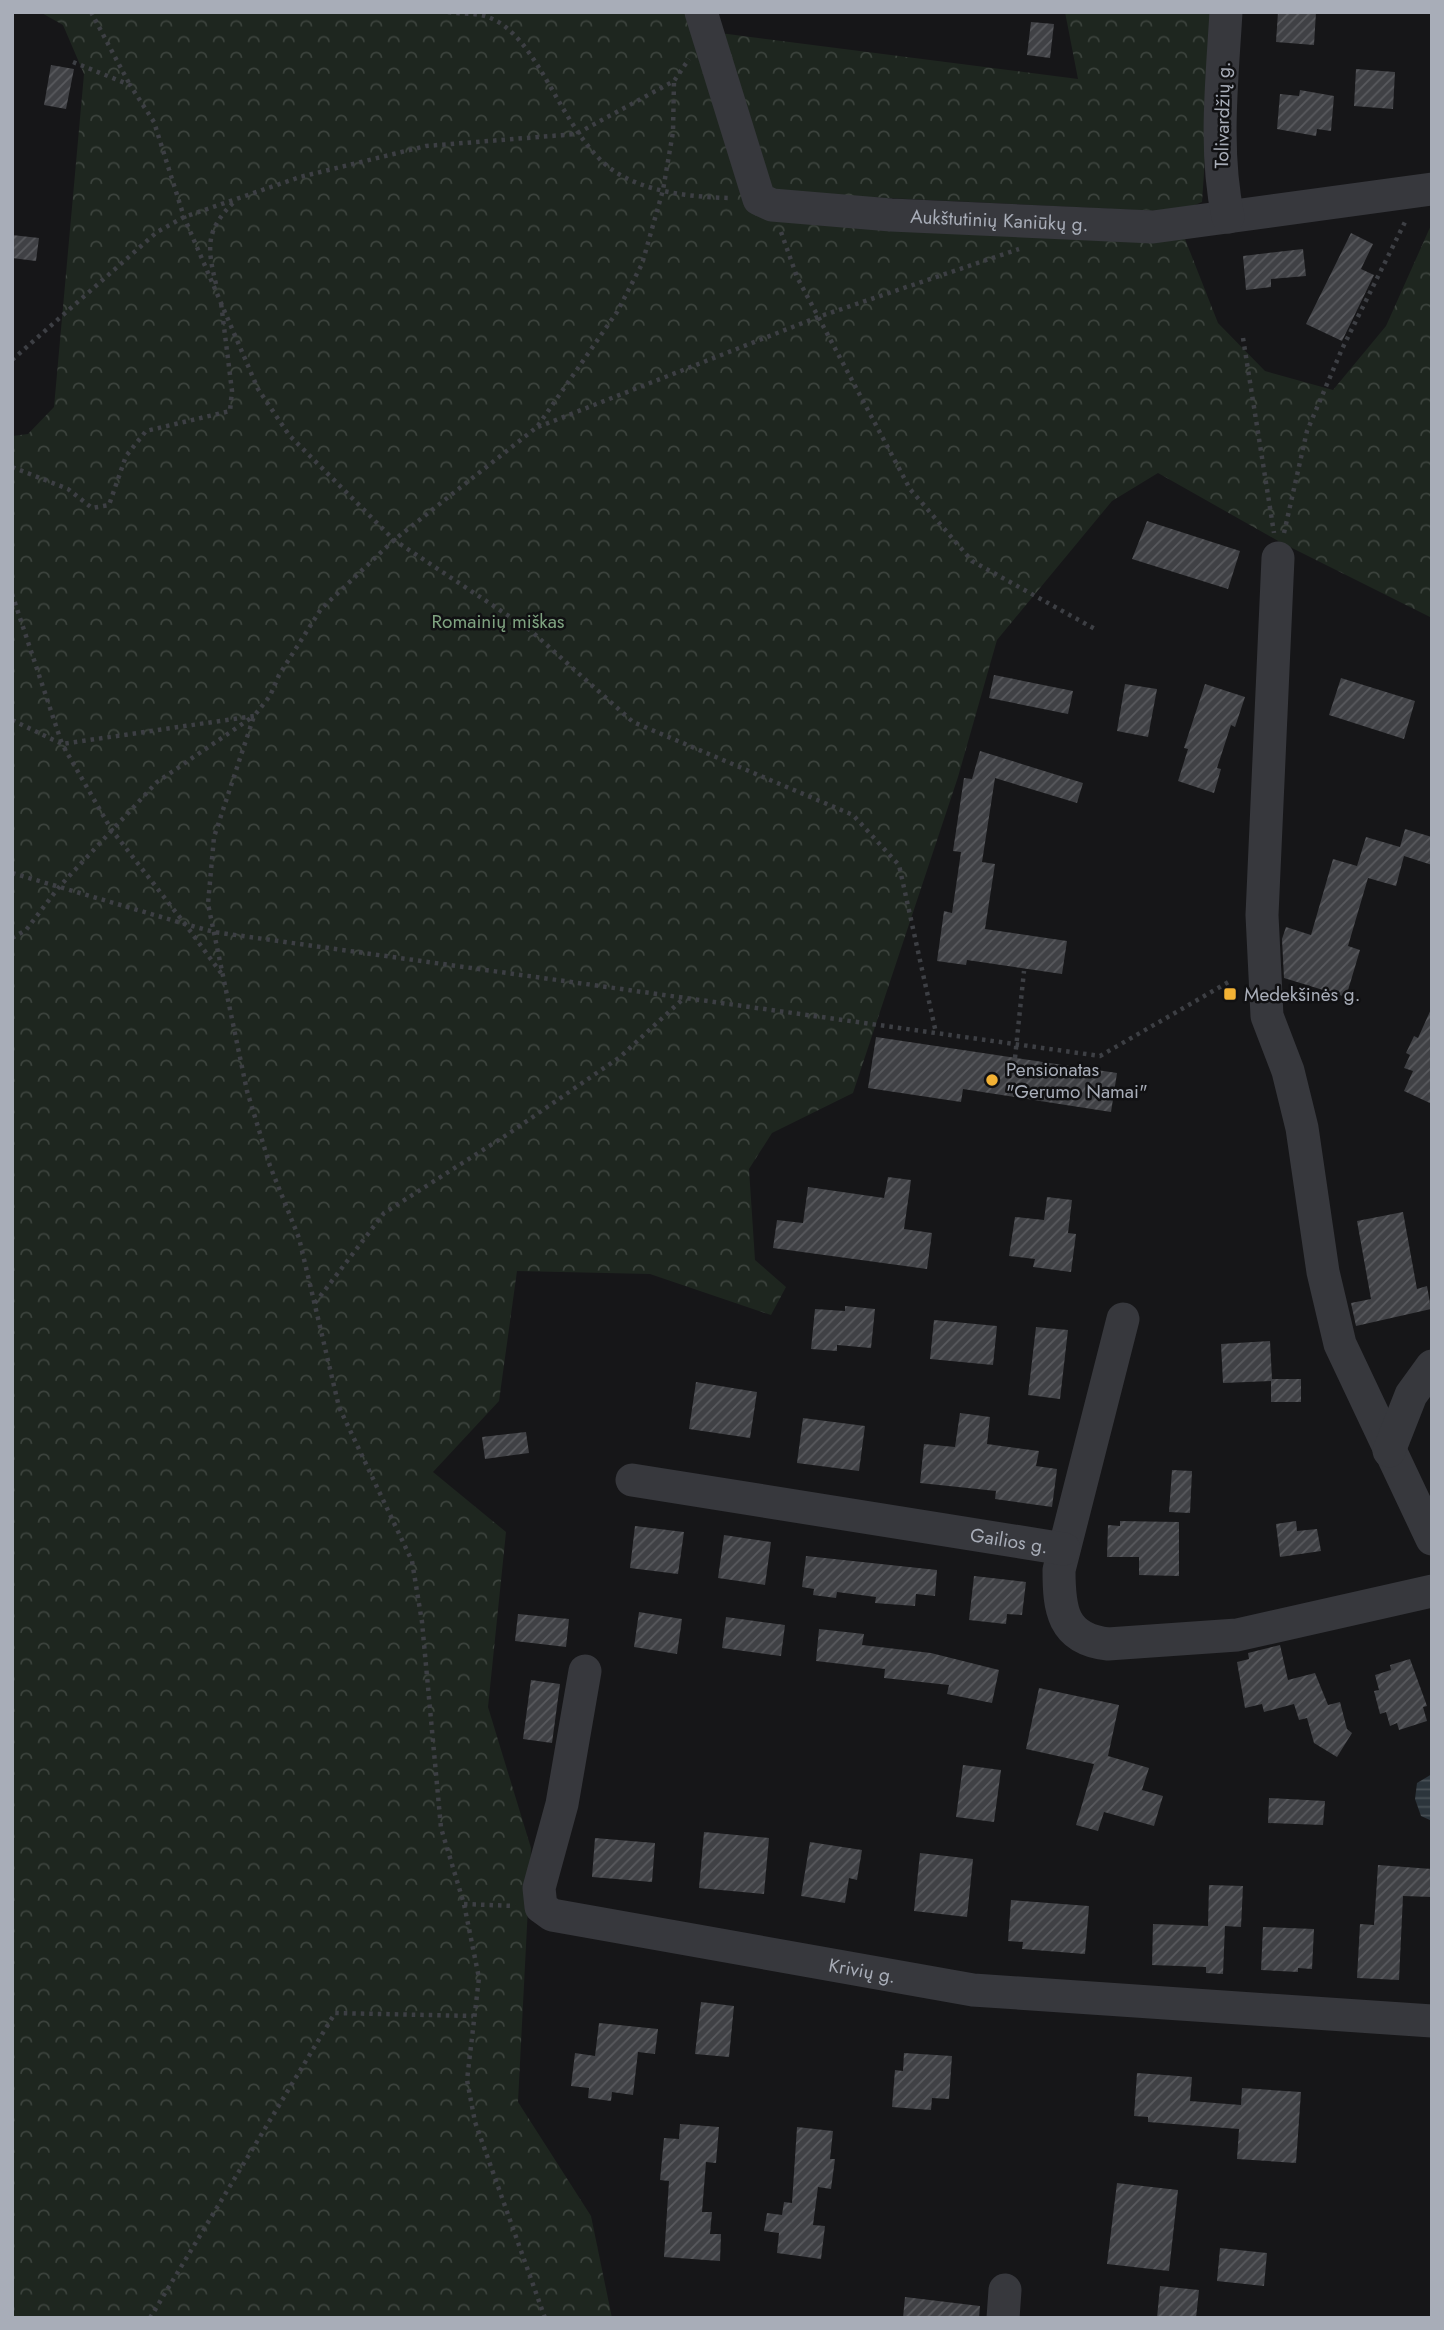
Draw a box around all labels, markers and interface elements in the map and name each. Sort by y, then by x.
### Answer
street label: Tolivardžių g. [1208,61,1237,169]
street label: Aukštutinių Kaniūkų g. [910,203,1089,238]
park label: Romainių miškas [431,608,565,635]
place label: Medekšinės g. [1244,981,1360,1008]
marker: Medekšinės g. [1222,986,1238,1002]
place label: Pensionatas "Gerumo Namai" [1006,1056,1148,1105]
marker: Pensionatas "Gerumo Namai" [984,1072,1000,1088]
street label: Gailios g. [968,1521,1050,1560]
street label: Krivių g. [827,1952,898,1990]

